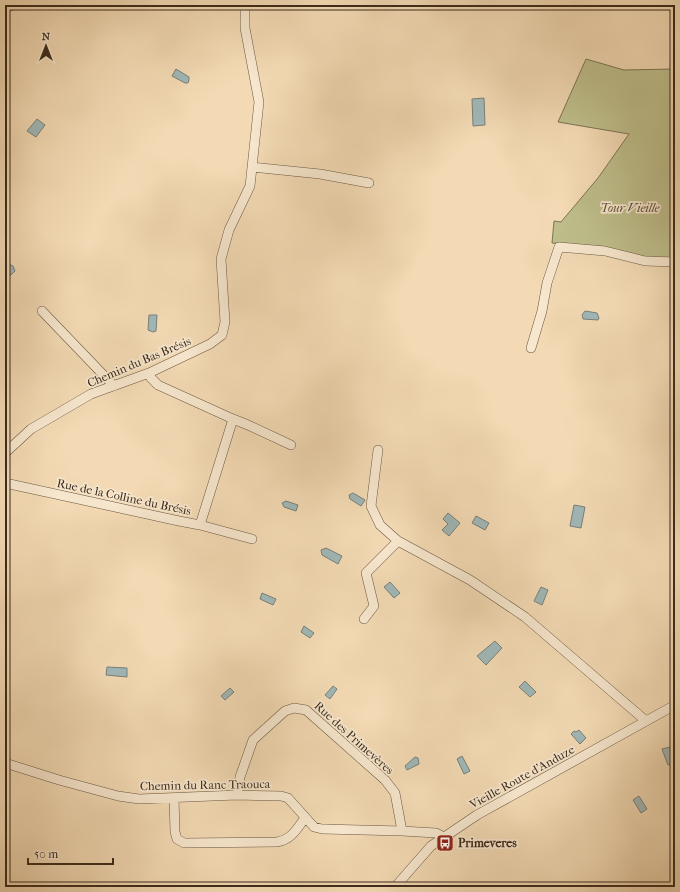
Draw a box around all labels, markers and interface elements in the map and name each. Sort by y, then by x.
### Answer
north arrow [26,26,66,66]
text: N [42,30,51,43]
park label: Tour Vieille [601,201,661,215]
street label: Chemin du Bas Brésis [85,334,193,390]
street label: Rue de la Colline du Brésis [56,476,193,518]
street label: Rue des Primevères [311,699,397,778]
street label: Vieille Route d'Anduze [466,742,577,812]
street label: Chemin du Ranc Traouca [140,777,271,793]
bus stop icon: Primeveres [435,833,455,853]
place label: Primeveres [458,836,517,850]
scale bar [28,840,113,866]
text: 50 m [34,847,58,861]

